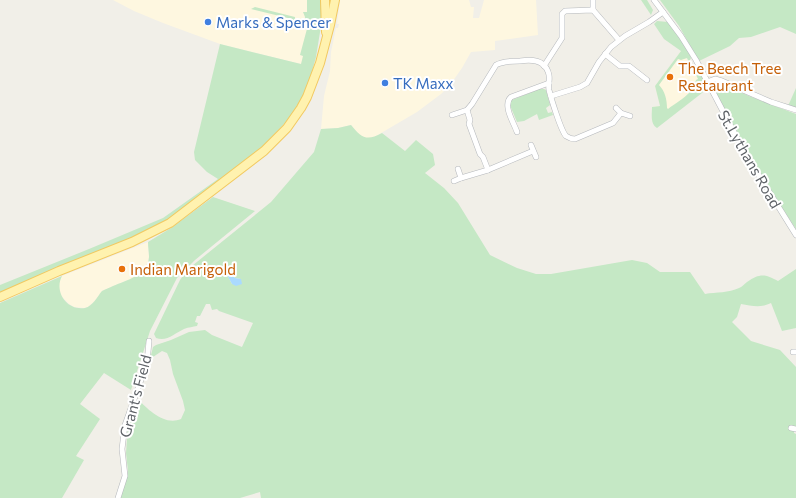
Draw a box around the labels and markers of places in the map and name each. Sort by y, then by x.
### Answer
place label: Marks & Spencer [216,13,331,31]
marker: Marks & Spencer [203,17,213,27]
place label: The Beech Tree Restaurant [678,59,781,94]
marker: The Beech Tree Restaurant [665,72,675,82]
place label: TK Maxx [393,74,454,92]
marker: TK Maxx [380,78,390,88]
place label: Indian Marigold [130,260,236,278]
marker: Indian Marigold [117,264,127,274]

